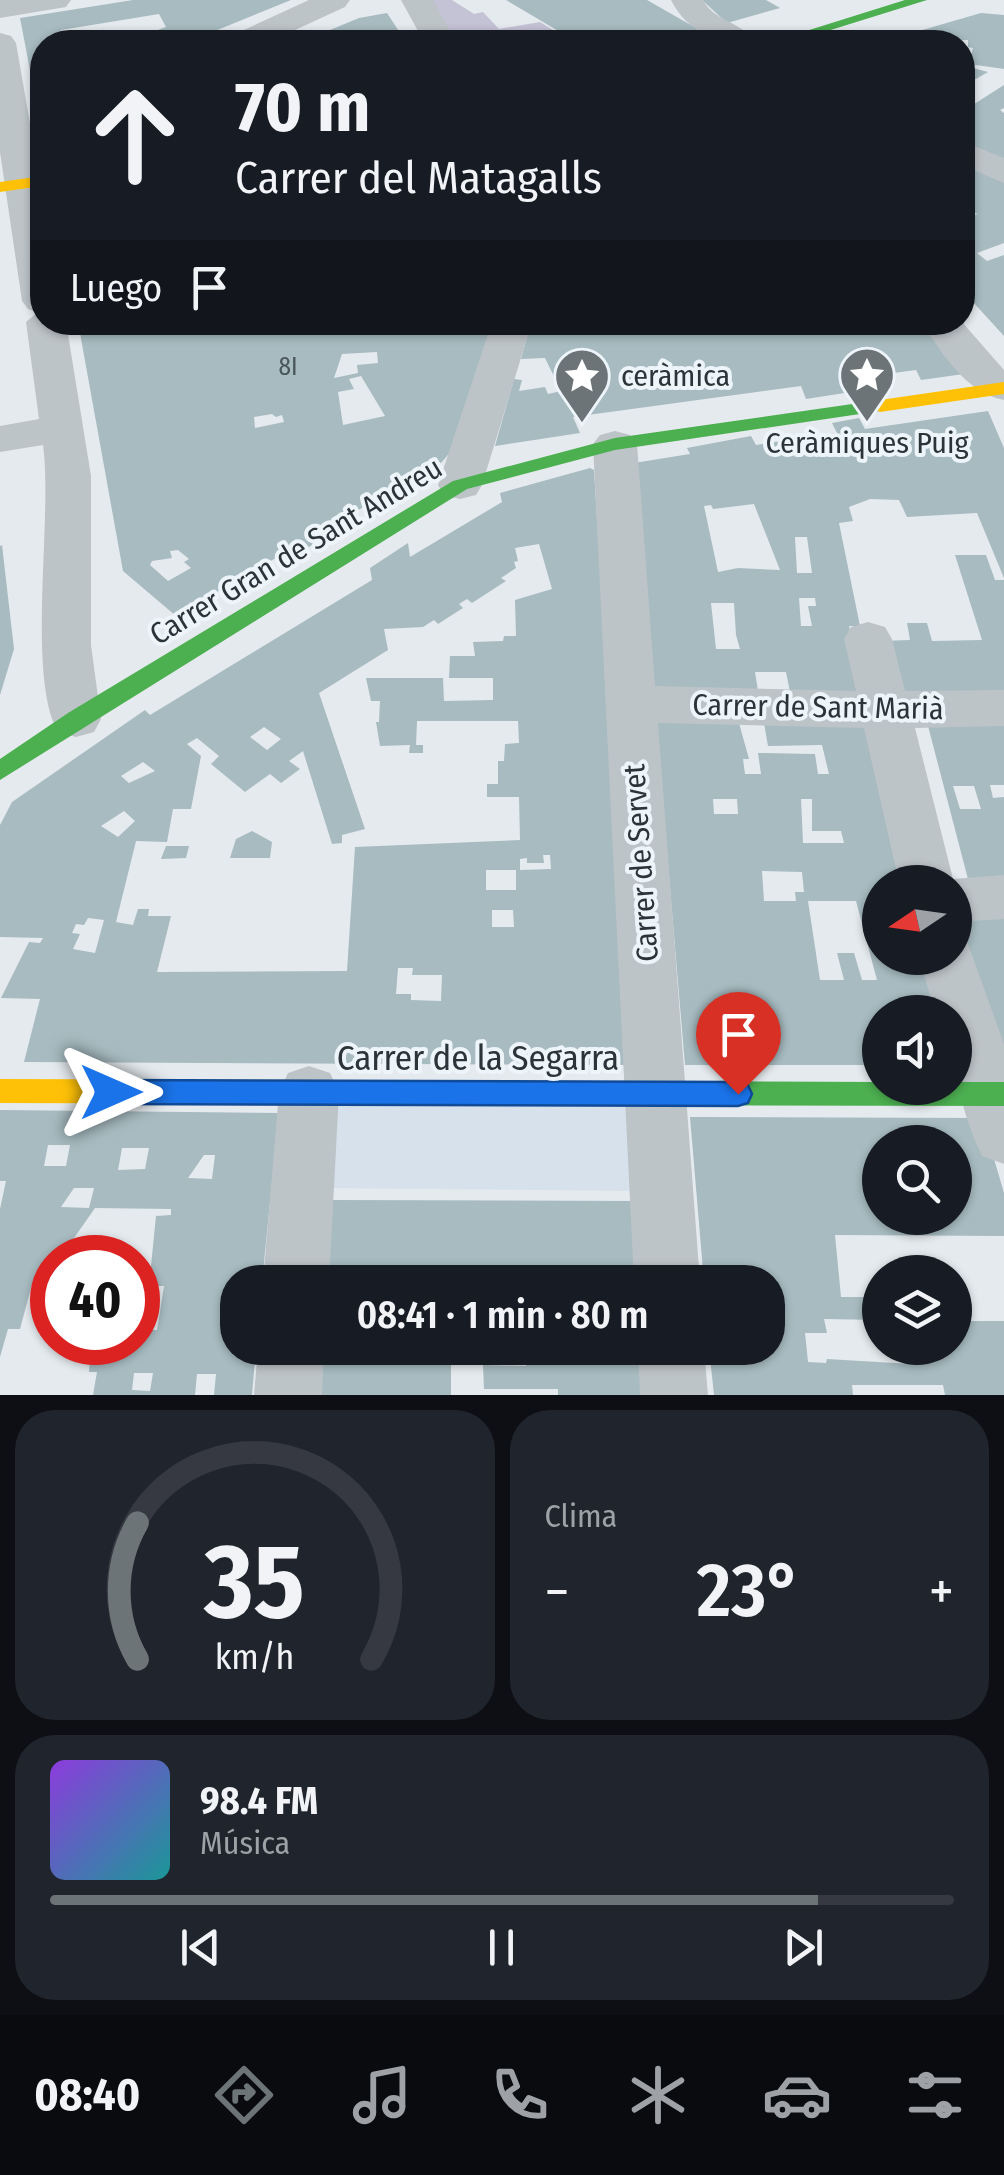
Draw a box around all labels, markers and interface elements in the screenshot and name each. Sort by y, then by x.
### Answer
text: 70 m [235,66,370,150]
icon: ahead [70,70,200,200]
text: Carrer del Matagalls [235,151,602,205]
icon: arrive [182,260,237,315]
text: Luego [70,265,162,311]
place icon: Ceràmiques Puig [837,345,897,424]
place icon: ceràmica [552,346,612,425]
house number: 8I [278,352,298,382]
place label: ceràmica [621,358,730,394]
place label: Ceràmiques Puig [765,425,969,461]
street label: Carrer Gran de Sant Andreu [143,449,449,653]
street label: Carrer de Sant Marià [692,687,944,727]
street label: Carrer de Servet [616,763,666,963]
north arrow [862,865,972,975]
map controls [862,865,972,1365]
pin [696,992,781,1095]
button: sound [862,995,972,1105]
icon: arrive [711,1007,766,1062]
street label: Carrer de la Segarra [337,1037,619,1079]
position arrow [59,1040,163,1144]
button: search [862,1125,972,1235]
speed limit sign: 40 [30,1235,160,1365]
button: layers [862,1255,972,1365]
text: 08:41 · 1 min · 80 m [357,1292,648,1338]
text: Clima [545,1497,617,1535]
text: 35 [204,1520,305,1645]
text: 23° [697,1546,801,1636]
text: − [545,1559,569,1625]
text: + [929,1559,954,1625]
text: km/h [215,1636,295,1678]
text: 98.4 FM [200,1778,318,1824]
text: Música [200,1824,290,1862]
icon: previous [173,1920,228,1975]
icon: pause [474,1920,529,1975]
icon: next [776,1920,831,1975]
icon: directions [209,2060,279,2130]
icon: music [347,2060,417,2130]
icon: phone [485,2060,555,2130]
icon: climate [623,2060,693,2130]
icon: car [762,2060,832,2130]
icon: filters [900,2060,970,2130]
text: 08:40 [34,2068,140,2122]

